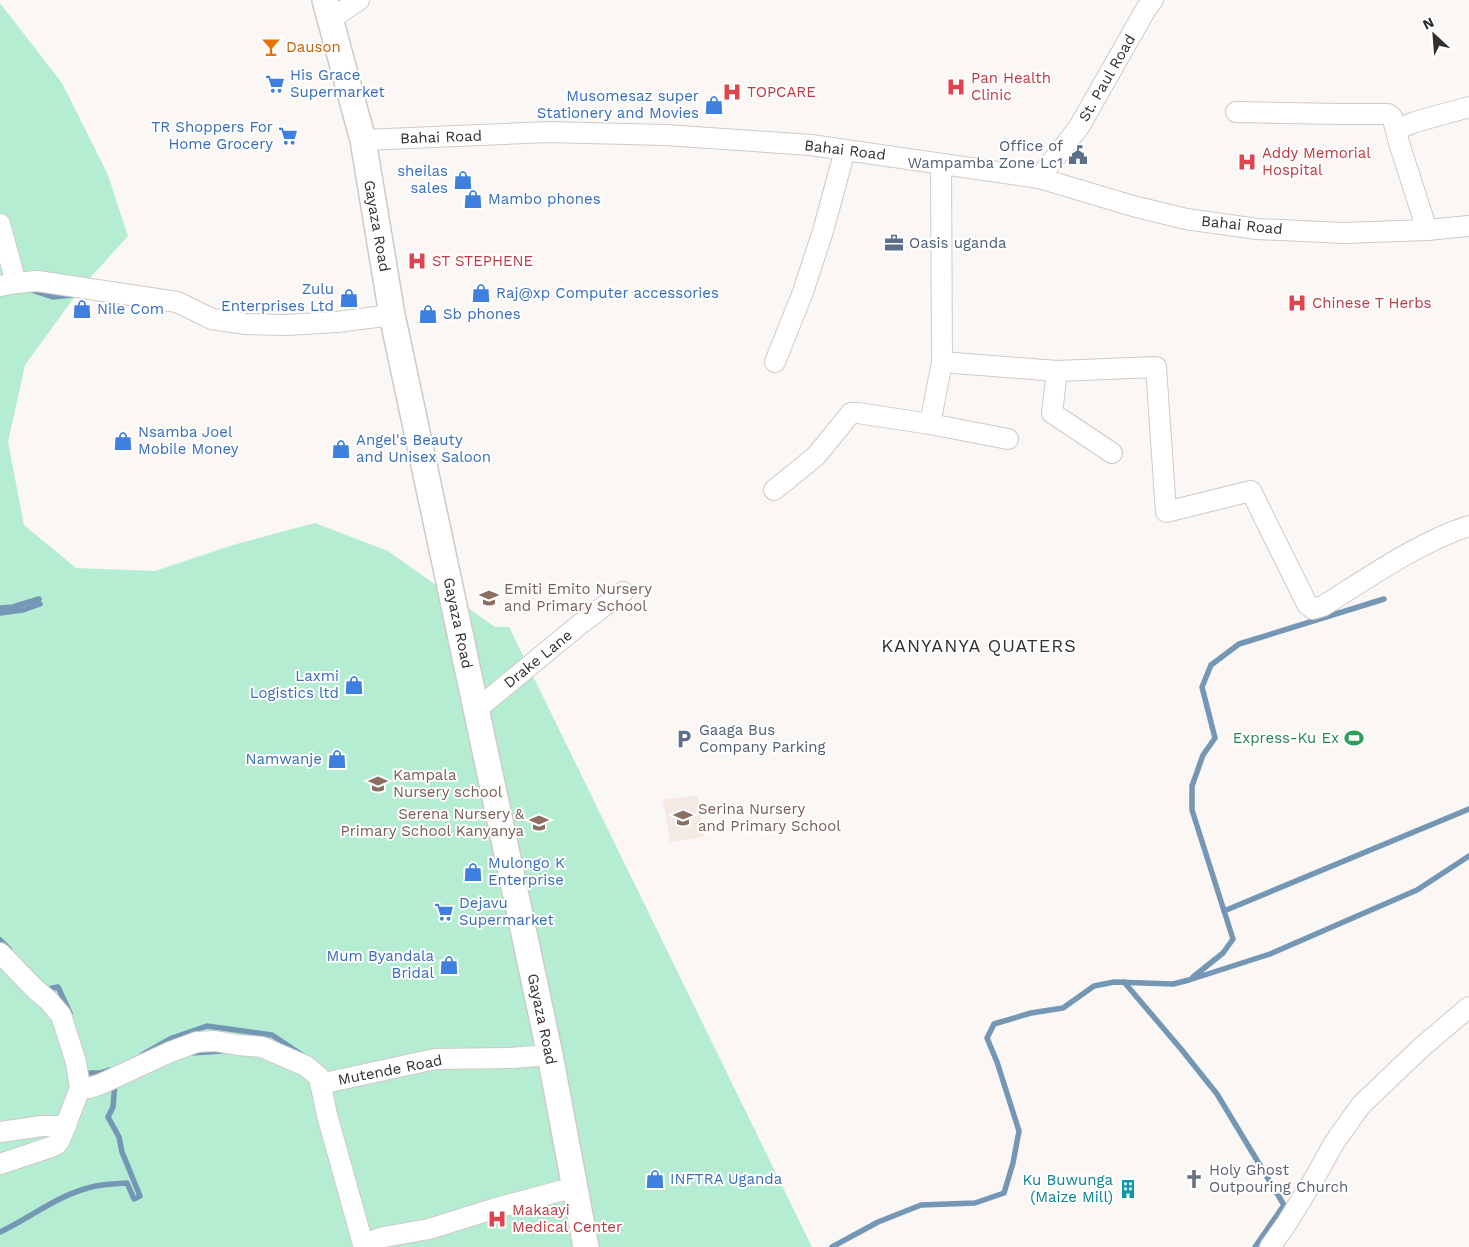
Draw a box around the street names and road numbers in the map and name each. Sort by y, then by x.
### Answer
street label: St. Paul Road [1075,31,1139,125]
street label: Bahai Road [400,127,482,147]
street label: Bahai Road [803,136,887,164]
street label: Gayaza Road [360,179,394,273]
street label: Bahai Road [1200,212,1284,238]
street label: Gayaza Road [440,576,476,670]
street label: Drake Lane [500,626,576,692]
street label: Gayaza Road [524,972,560,1066]
street label: Mutende Road [336,1051,444,1089]

